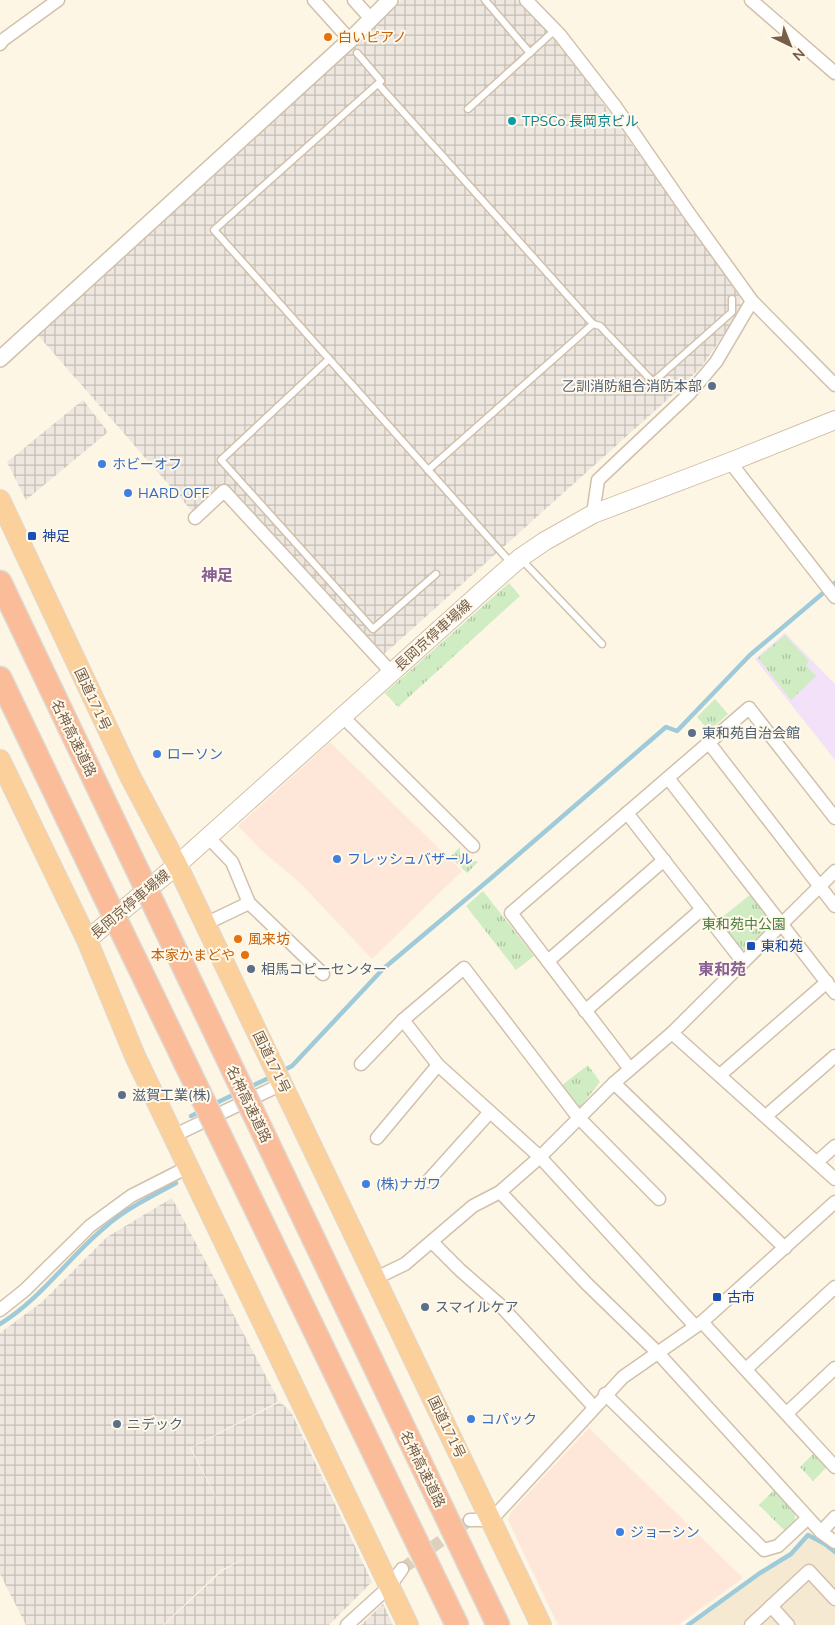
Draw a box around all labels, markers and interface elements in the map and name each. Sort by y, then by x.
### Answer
north arrow [765,20,815,70]
place label: 白いピアノ [338,28,407,46]
marker: 白いピアノ [322,31,334,43]
text: N [789,44,809,65]
place label: TPSCo 長岡京ビル [522,112,639,130]
marker: TPSCo 長岡京ビル [506,115,518,127]
place label: 乙訓消防組合消防本部 [562,377,702,395]
marker: 乙訓消防組合消防本部 [706,380,718,392]
place label: ホビーオフ [112,455,182,473]
marker: ホビーオフ [96,458,108,470]
place label: HARD OFF [138,484,209,502]
marker: HARD OFF [122,487,134,499]
place label: 神足 [42,527,70,545]
marker: 神足 [26,530,38,542]
district label: 神足 [201,565,233,585]
street label: 長岡京停車場線 [391,596,475,674]
street label: 国道171号 [71,665,115,733]
street label: 名神高速道路 [47,696,101,780]
place label: 東和苑自治会館 [702,724,800,742]
marker: 東和苑自治会館 [686,727,698,739]
place label: ローソン [167,745,223,763]
marker: ローソン [151,748,163,760]
place label: フレッシュバザール [347,850,473,868]
marker: フレッシュバザール [331,853,343,865]
street label: 長岡京停車場線 [87,866,173,942]
park label: 東和苑中公園 [702,915,786,933]
place label: 風来坊 [248,930,290,948]
marker: 風来坊 [232,933,244,945]
place label: 東和苑 [761,937,803,955]
marker: 東和苑 [745,940,757,952]
place label: 本家かまどや [151,946,235,964]
marker: 本家かまどや [239,949,251,961]
district label: 東和苑 [698,959,746,979]
place label: 相馬コピーセンター [261,960,387,978]
marker: 相馬コピーセンター [245,963,257,975]
street label: 国道171号 [249,1028,295,1096]
street label: 名神高速道路 [222,1062,276,1146]
place label: 滋賀工業(株) [132,1086,211,1104]
marker: 滋賀工業(株) [116,1089,128,1101]
place label: (株)ナガワ [376,1175,441,1193]
marker: (株)ナガワ [360,1178,372,1190]
place label: 古市 [727,1288,755,1306]
marker: 古市 [711,1291,723,1303]
place label: スマイルケア [435,1298,519,1316]
marker: スマイルケア [419,1301,431,1313]
street label: 国道171号 [424,1393,470,1461]
place label: コパック [481,1410,537,1428]
marker: コパック [465,1413,477,1425]
place label: ニデック [127,1415,183,1433]
marker: ニデック [111,1418,123,1430]
street label: 名神高速道路 [396,1427,450,1511]
place label: ジョーシン [630,1523,700,1541]
marker: ジョーシン [614,1526,626,1538]

